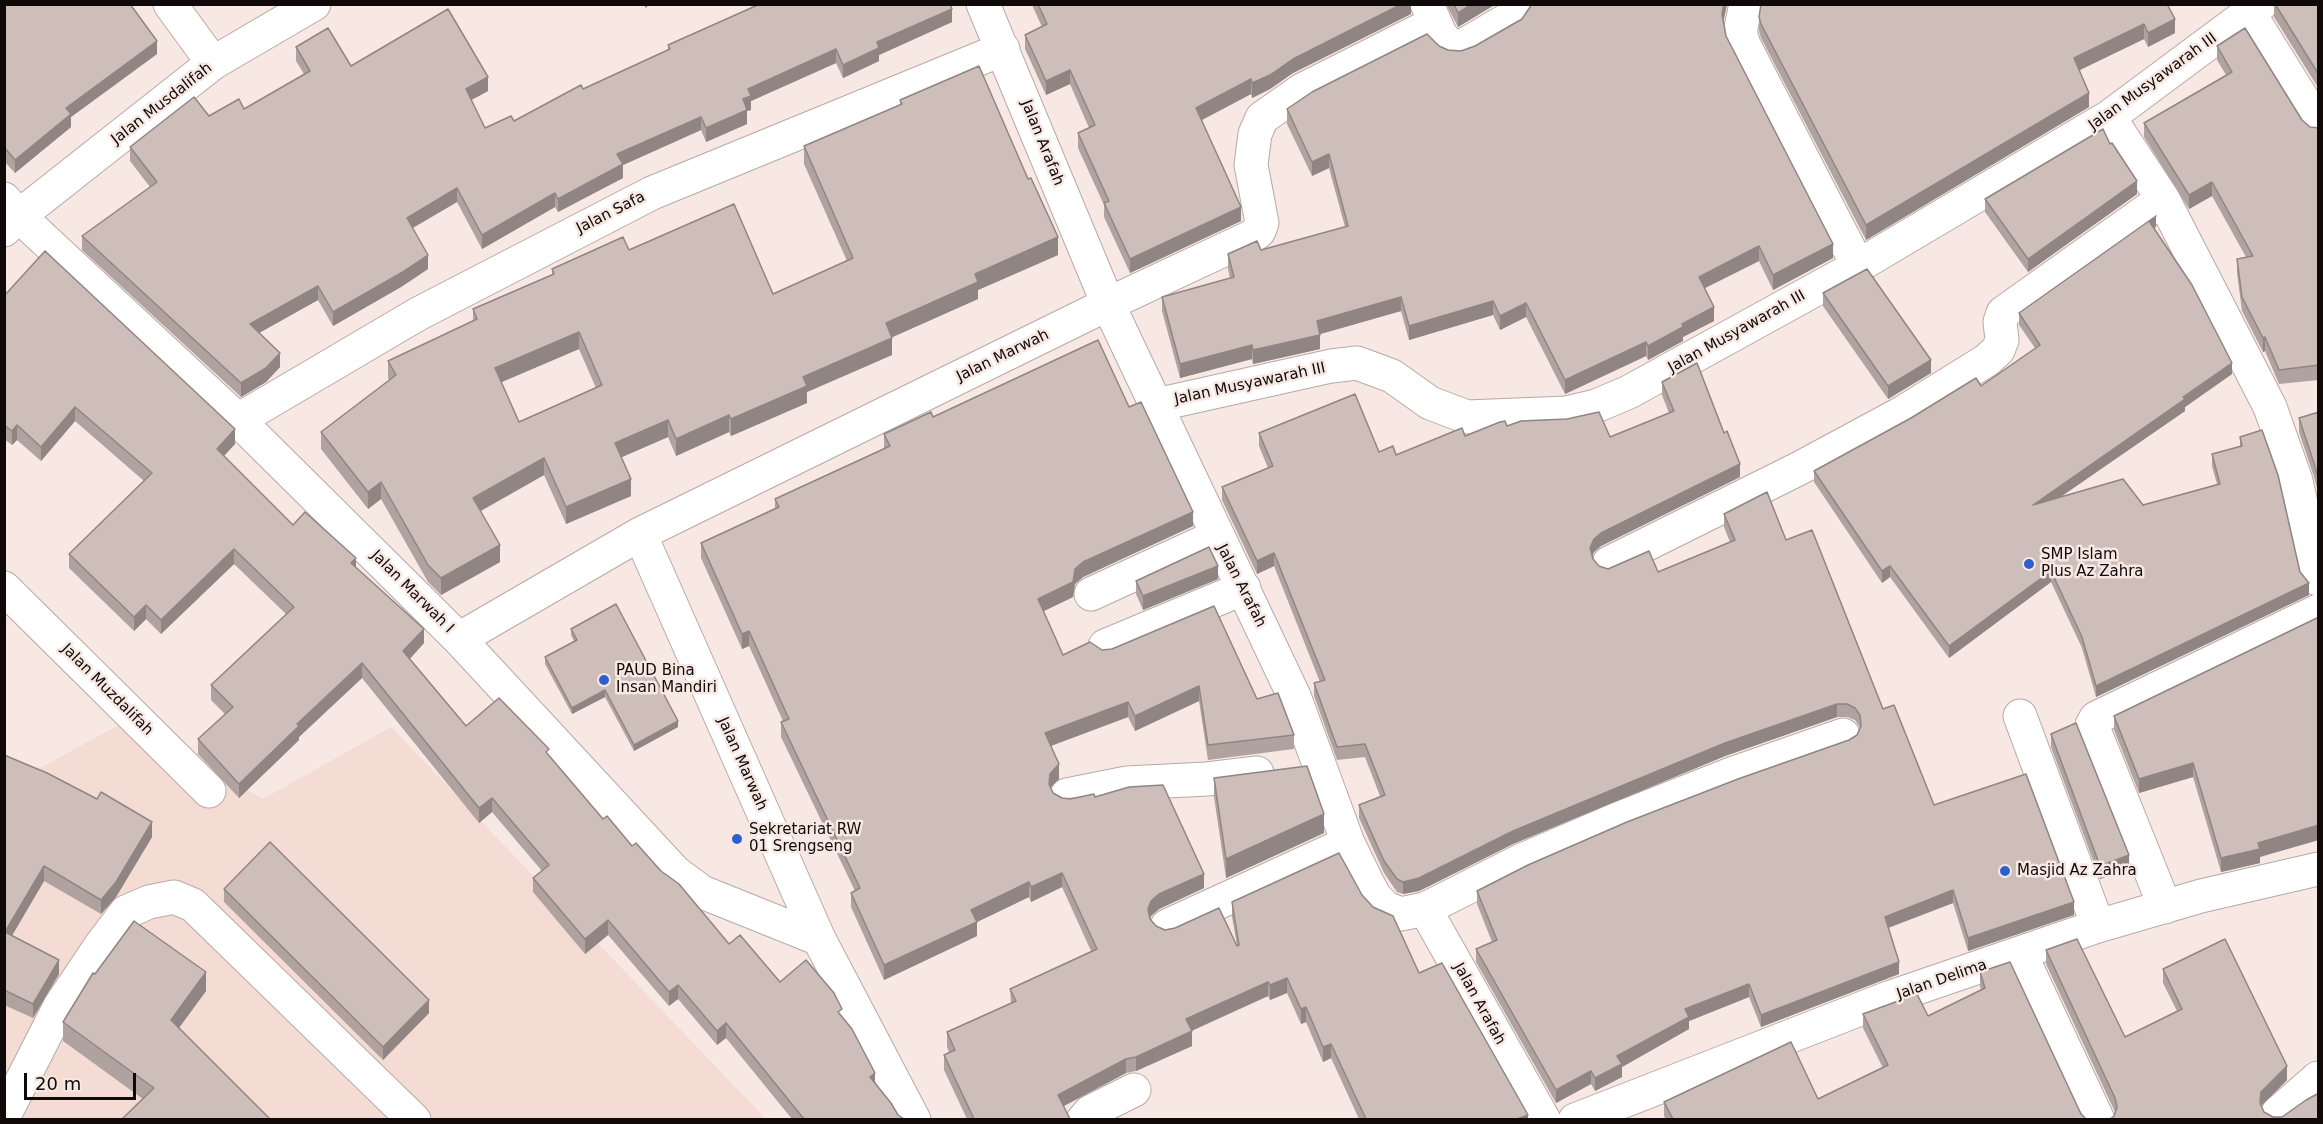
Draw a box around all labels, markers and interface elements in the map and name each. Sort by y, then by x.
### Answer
street label: Jalan Musyawarah III [2085,29,2221,135]
street label: Jalan Musdalifah [108,59,216,149]
street label: Jalan Arafah [1017,98,1067,188]
street label: Jalan Safa [574,188,648,238]
street label: Jalan Musyawarah III [1665,287,1809,377]
street label: Jalan Marwah [954,326,1052,386]
street label: Jalan Musyawarah III [1173,359,1327,409]
street label: Jalan Arafah [1212,541,1270,631]
place label: SMP Islam Plus Az Zahra [2041,546,2144,581]
street label: Jalan Marwah I [367,547,457,637]
marker: SMP Islam Plus Az Zahra [2022,557,2036,571]
street label: Jalan Muzdalifah [57,640,157,740]
place label: PAUD Bina Insan Mandiri [616,662,717,697]
marker: PAUD Bina Insan Mandiri [597,673,611,687]
street label: Jalan Marwah [713,714,771,814]
place label: Sekretariat RW 01 Srengseng [749,821,861,856]
marker: Sekretariat RW 01 Srengseng [730,832,744,846]
place label: Masjid Az Zahra [2017,862,2137,880]
marker: Masjid Az Zahra [1998,864,2012,878]
street label: Jalan Delima [1895,956,1989,1004]
street label: Jalan Arafah [1449,960,1509,1048]
scale bar [27,1061,140,1099]
text: 20 m [35,1073,81,1094]

